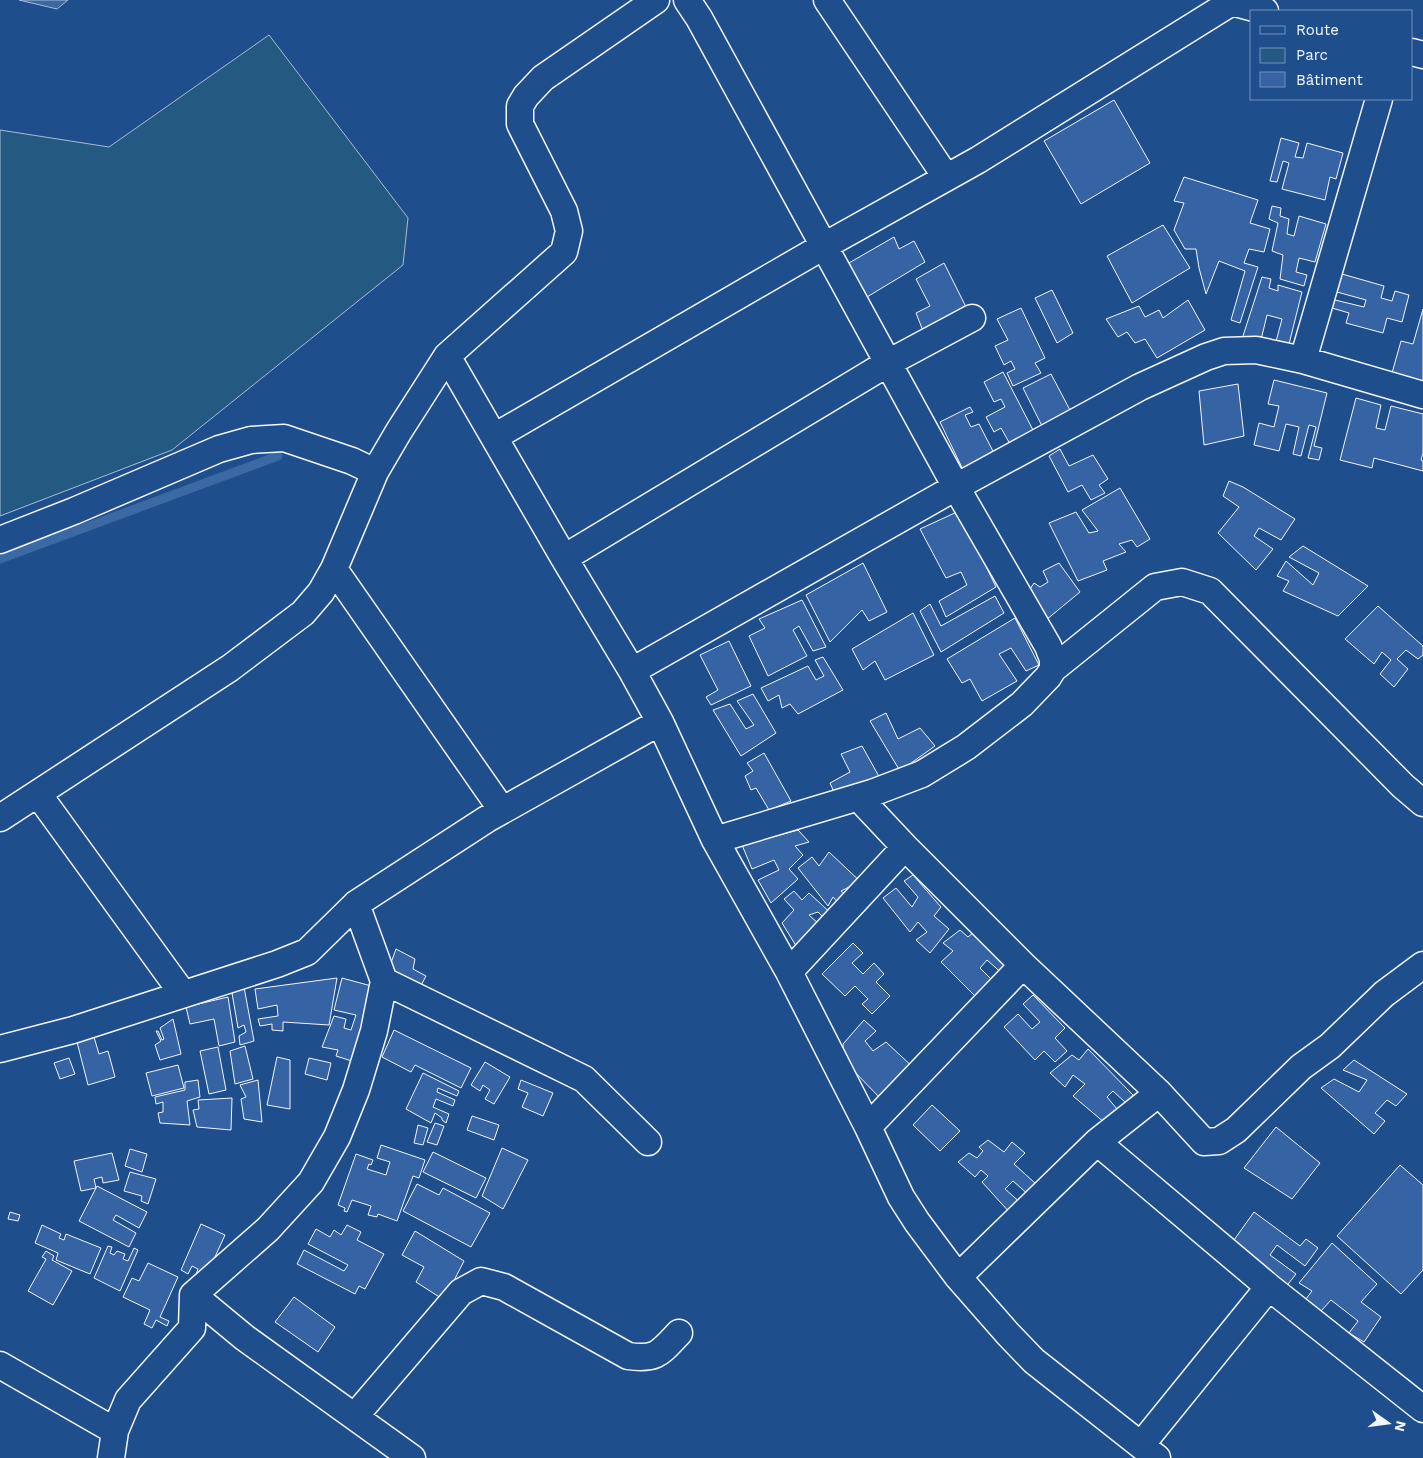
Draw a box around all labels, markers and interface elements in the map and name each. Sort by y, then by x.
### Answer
legend [1250,10,1413,100]
text: Route [1296,21,1339,39]
text: Parc [1296,46,1328,64]
text: Bâtiment [1296,71,1363,89]
north arrow [1363,1398,1413,1448]
text: N [1392,1419,1410,1433]

